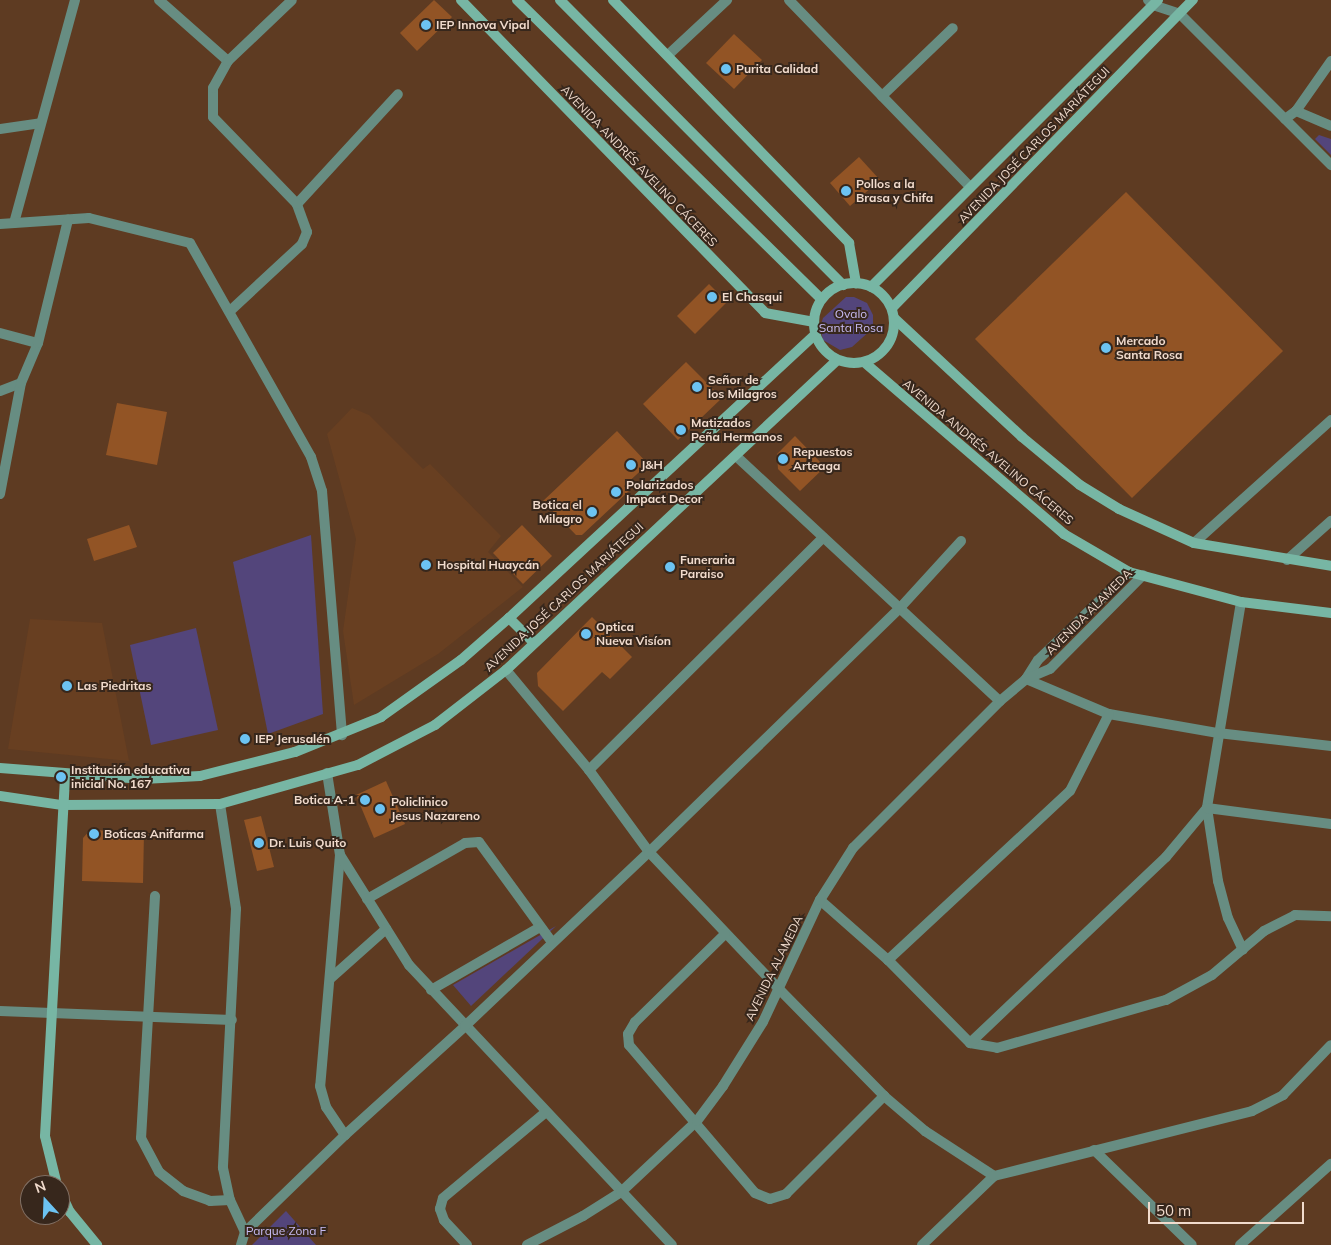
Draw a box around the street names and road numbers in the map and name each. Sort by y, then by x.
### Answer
street label: AVENIDA JOSÉ CARLOS MARIÁTEGUI [955,64,1113,226]
street label: AVENIDA ANDRÉS AVELINO CÁCERES [558,82,720,250]
street label: AVENIDA ANDRÉS AVELINO CÁCERES [900,376,1076,528]
street label: AVENIDA JOSÉ CARLOS MARIÁTEGUI [482,520,646,674]
street label: AVENIDA ALAMEDA [1043,566,1135,658]
street label: AVENIDA ALAMEDA [742,913,806,1023]

